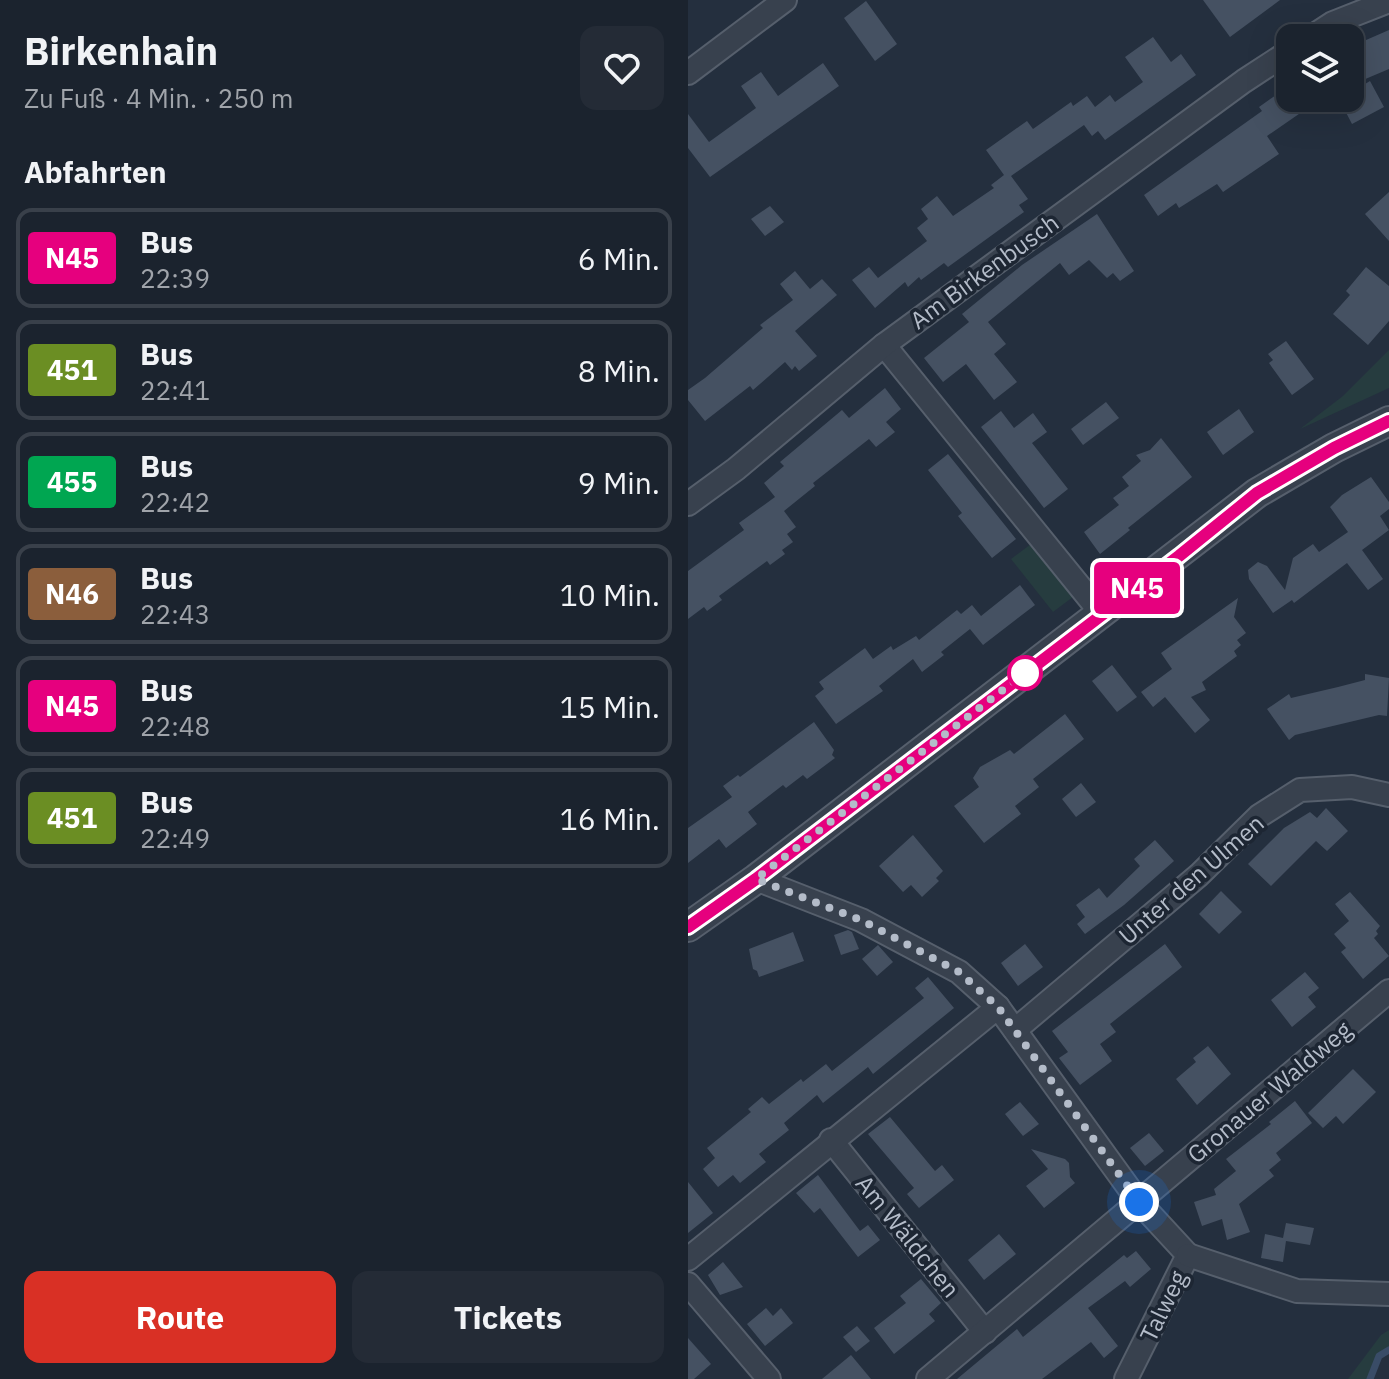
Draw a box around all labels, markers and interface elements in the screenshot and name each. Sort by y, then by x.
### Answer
map controls [1276,24,1364,112]
button: layers [1276,24,1364,112]
text: Birkenhain [24,26,218,75]
button: heart [580,26,664,110]
text: Zu Fuß · 4 Min. · 250 m [24,81,293,115]
text: Abfahrten [24,152,167,191]
street label: Am Birkenbusch [903,206,1065,336]
text: Bus [140,222,193,261]
text: N45 [45,239,99,276]
text: 6 Min. [578,239,660,278]
text: 22:39 [140,261,210,295]
text: Bus [140,334,193,373]
text: 451 [47,351,97,388]
text: 8 Min. [578,351,660,390]
text: 22:41 [140,373,210,407]
text: Bus [140,446,193,485]
text: 455 [47,463,97,500]
text: 9 Min. [578,463,660,502]
text: 22:42 [140,485,210,519]
text: Bus [140,558,193,597]
line badge: N45 [1091,562,1183,614]
text: N45 [1110,569,1164,606]
text: N46 [45,575,99,612]
text: 10 Min. [560,575,660,614]
text: 22:43 [140,597,210,631]
unlabelled marker [1008,656,1042,690]
text: Bus [140,670,193,709]
text: N45 [45,687,99,724]
text: 15 Min. [560,687,660,726]
text: 22:48 [140,709,210,743]
text: Bus [140,782,193,821]
text: 451 [47,799,97,836]
text: 16 Min. [560,799,660,838]
street label: Unter den Ulmen [1112,807,1270,951]
text: 22:49 [140,821,210,855]
street label: Gronauer Waldweg [1180,1014,1358,1170]
street label: Am Wäldchen [849,1168,967,1304]
your location [1119,1182,1159,1222]
street label: Talweg [1132,1265,1194,1347]
button: Route [24,1271,336,1363]
button: Tickets [352,1271,664,1363]

